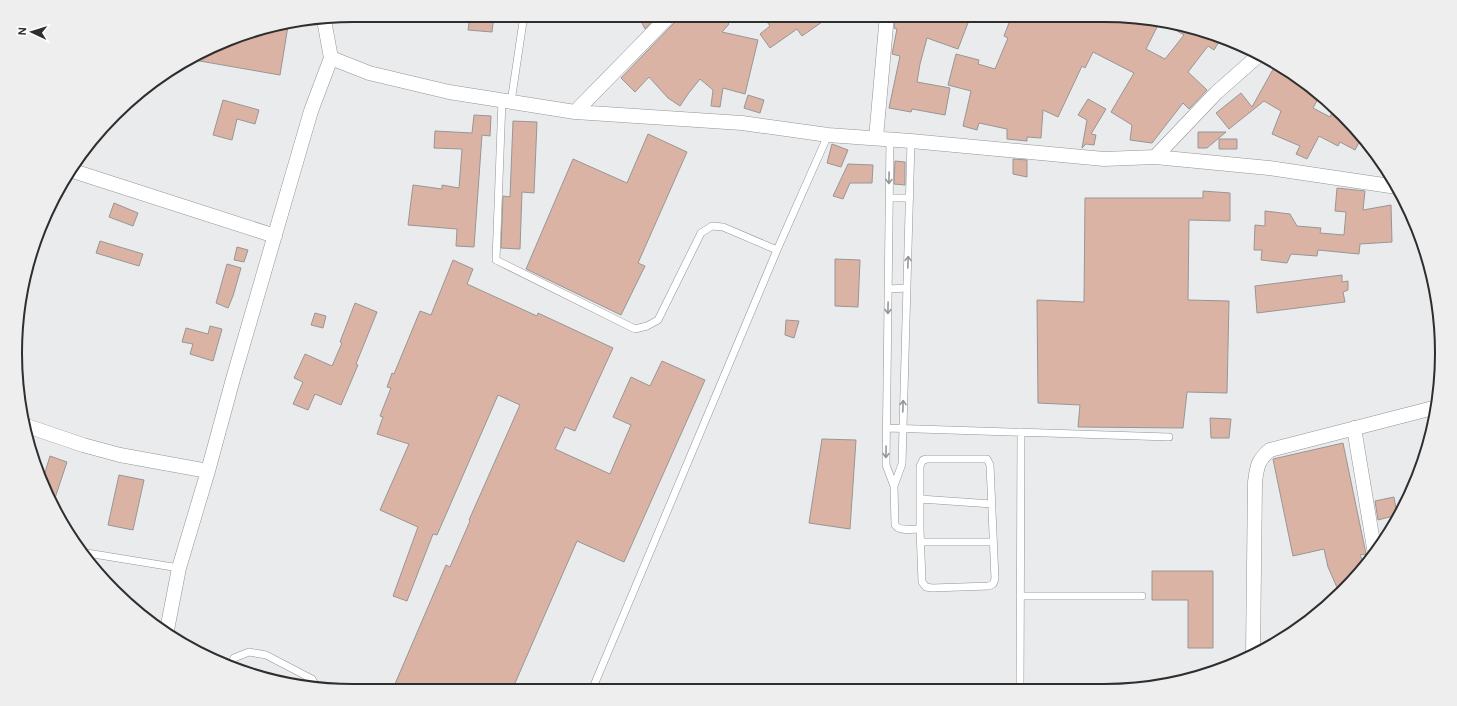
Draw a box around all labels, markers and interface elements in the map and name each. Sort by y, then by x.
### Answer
north arrow [12,12,52,52]
text: N [15,27,29,36]
one-way arrow [886,171,893,184]
one-way arrow [904,256,912,269]
one-way arrow [884,301,892,314]
one-way arrow [900,400,907,413]
one-way arrow [882,445,890,458]

